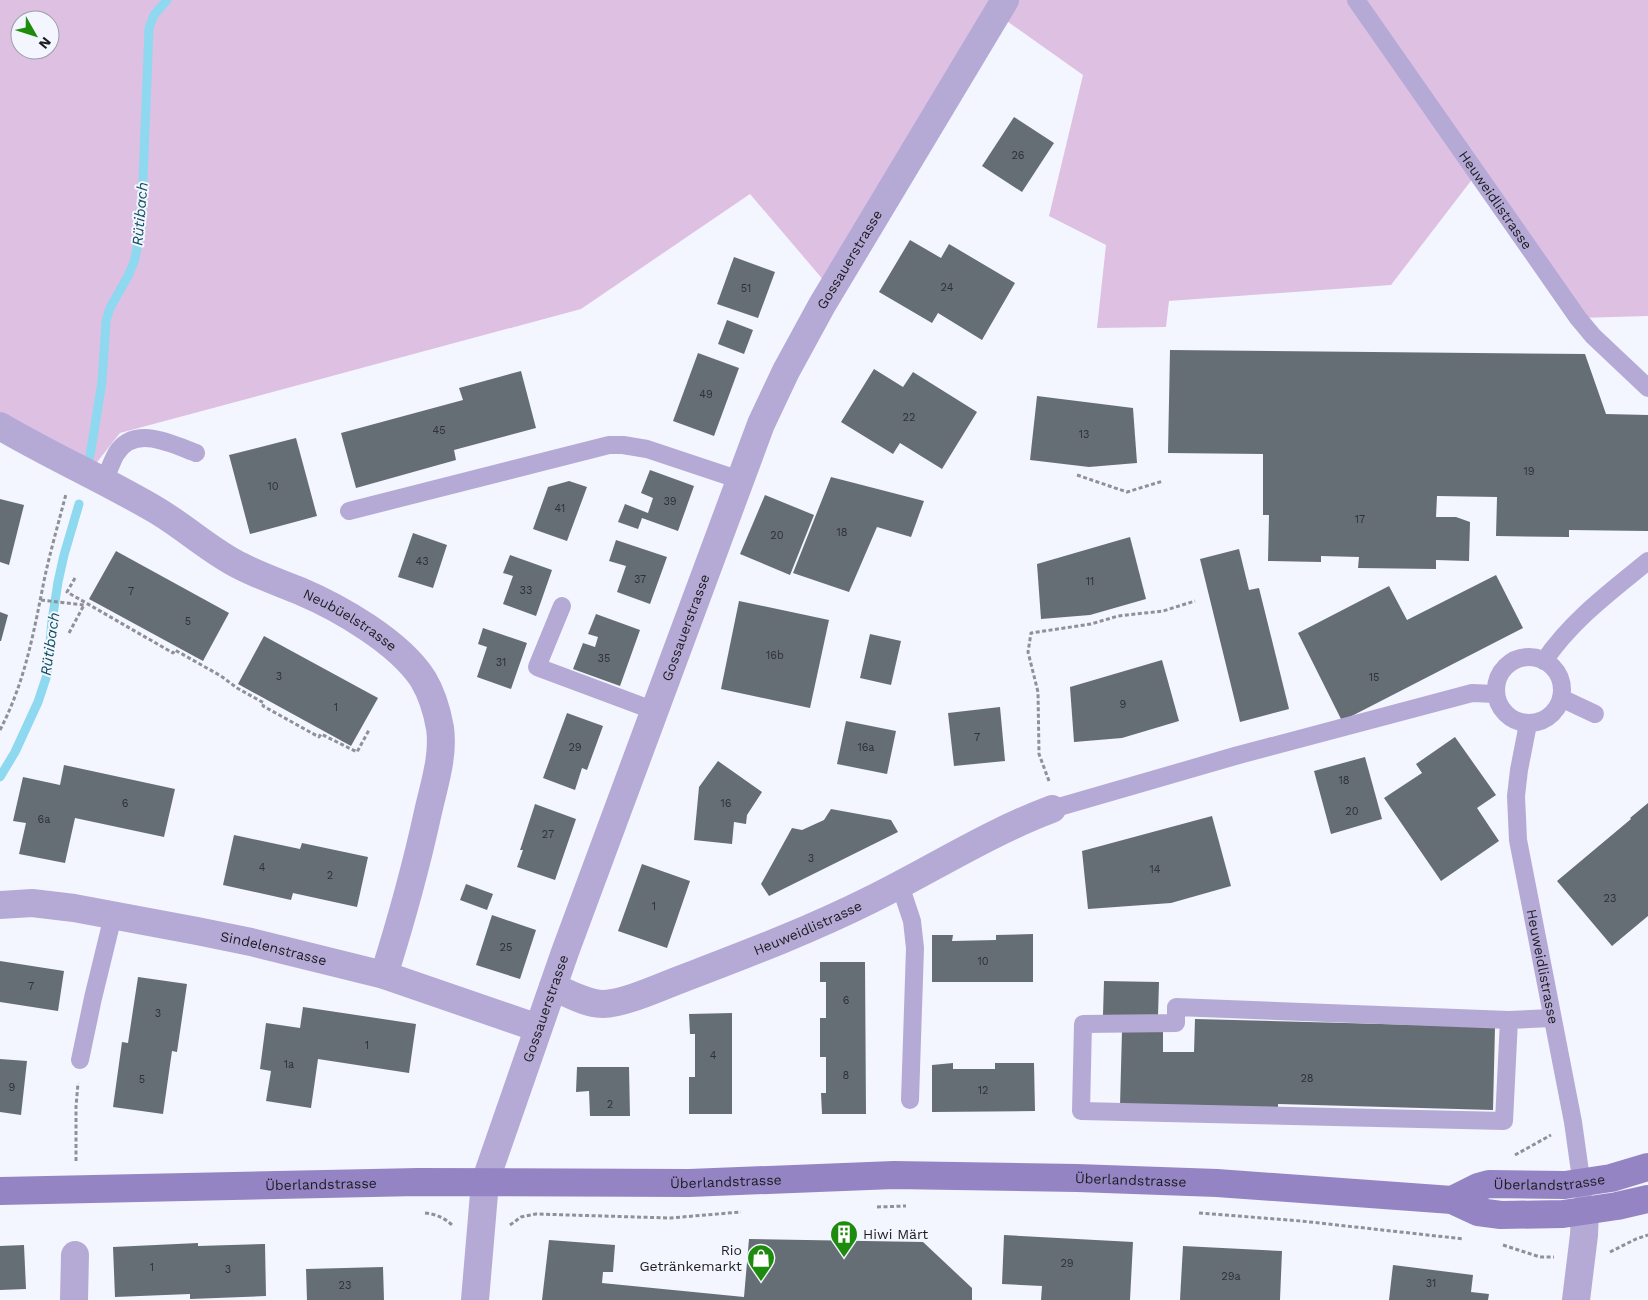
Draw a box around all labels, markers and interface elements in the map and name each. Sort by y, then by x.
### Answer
north arrow [10,10,60,60]
text: N [36,34,55,52]
street label: Heuweidlistrasse [1456,148,1536,252]
house number: 26 [1011,149,1025,162]
water label: Rütibach [128,181,152,247]
street label: Gossauerstrasse [813,207,885,312]
house number: 24 [941,281,954,294]
house number: 51 [741,282,751,295]
house number: 49 [699,388,713,401]
house number: 22 [903,411,915,424]
house number: 45 [432,424,446,437]
house number: 13 [1079,428,1089,441]
house number: 19 [1523,465,1535,478]
house number: 10 [267,480,279,493]
house number: 39 [663,495,677,508]
house number: 41 [555,502,565,515]
house number: 17 [1355,513,1365,526]
house number: 18 [836,526,848,539]
house number: 20 [770,529,784,542]
house number: 43 [415,555,429,568]
street label: Gossauerstrasse [658,572,713,683]
house number: 37 [634,573,646,586]
house number: 11 [1086,575,1094,588]
house number: 33 [520,584,532,597]
house number: 7 [128,585,134,598]
street label: Neubüelstrasse [301,585,400,654]
water label: Rütibach [37,611,63,677]
house number: 5 [185,615,191,628]
house number: 16b [766,649,784,662]
house number: 35 [598,652,610,665]
house number: 31 [496,656,506,669]
house number: 3 [276,670,282,683]
house number: 15 [1369,671,1379,684]
house number: 9 [1120,698,1127,711]
house number: 1 [334,701,338,714]
house number: 7 [974,731,980,744]
house number: 29 [568,741,582,754]
house number: 16a [857,741,875,754]
house number: 18 [1338,774,1350,787]
house number: 6 [122,797,129,810]
house number: 16 [721,797,732,810]
house number: 20 [1345,805,1359,818]
house number: 6a [38,813,50,826]
house number: 27 [542,828,554,841]
house number: 3 [808,852,814,865]
house number: 4 [259,861,266,874]
house number: 14 [1149,863,1161,876]
house number: 2 [327,869,333,882]
house number: 23 [1604,892,1616,905]
street label: Heuweidlistrasse [751,897,864,958]
house number: 1 [652,900,656,913]
street label: Heuweidlistrasse [1524,908,1562,1025]
street label: Sindelenstrasse [219,928,328,969]
house number: 25 [500,941,512,954]
street label: Gossauerstrasse [519,953,571,1065]
house number: 10 [977,955,989,968]
house number: 7 [28,980,34,993]
house number: 6 [843,994,850,1007]
house number: 3 [155,1007,161,1020]
house number: 1 [365,1039,369,1052]
house number: 4 [710,1049,717,1062]
house number: 1a [284,1058,294,1071]
house number: 8 [843,1069,850,1082]
house number: 28 [1300,1072,1314,1085]
house number: 5 [139,1073,145,1086]
house number: 9 [9,1081,16,1094]
house number: 12 [978,1084,988,1097]
house number: 2 [607,1098,613,1111]
street label: Überlandstrasse [1075,1170,1187,1190]
street label: Überlandstrasse [670,1171,782,1191]
street label: Überlandstrasse [1494,1171,1606,1193]
street label: Überlandstrasse [265,1175,377,1193]
building icon: Hiwi Märt [829,1219,859,1258]
place label: Hiwi Märt [863,1226,928,1242]
place label: Rio Getränkemarkt [639,1242,742,1274]
shop icon: Rio Getränkemarkt [746,1243,776,1282]
house number: 29 [1060,1257,1074,1270]
house number: 1 [150,1261,154,1274]
house number: 3 [225,1263,231,1276]
house number: 29a [1221,1270,1241,1283]
house number: 31 [1426,1277,1436,1290]
house number: 23 [339,1279,351,1292]

